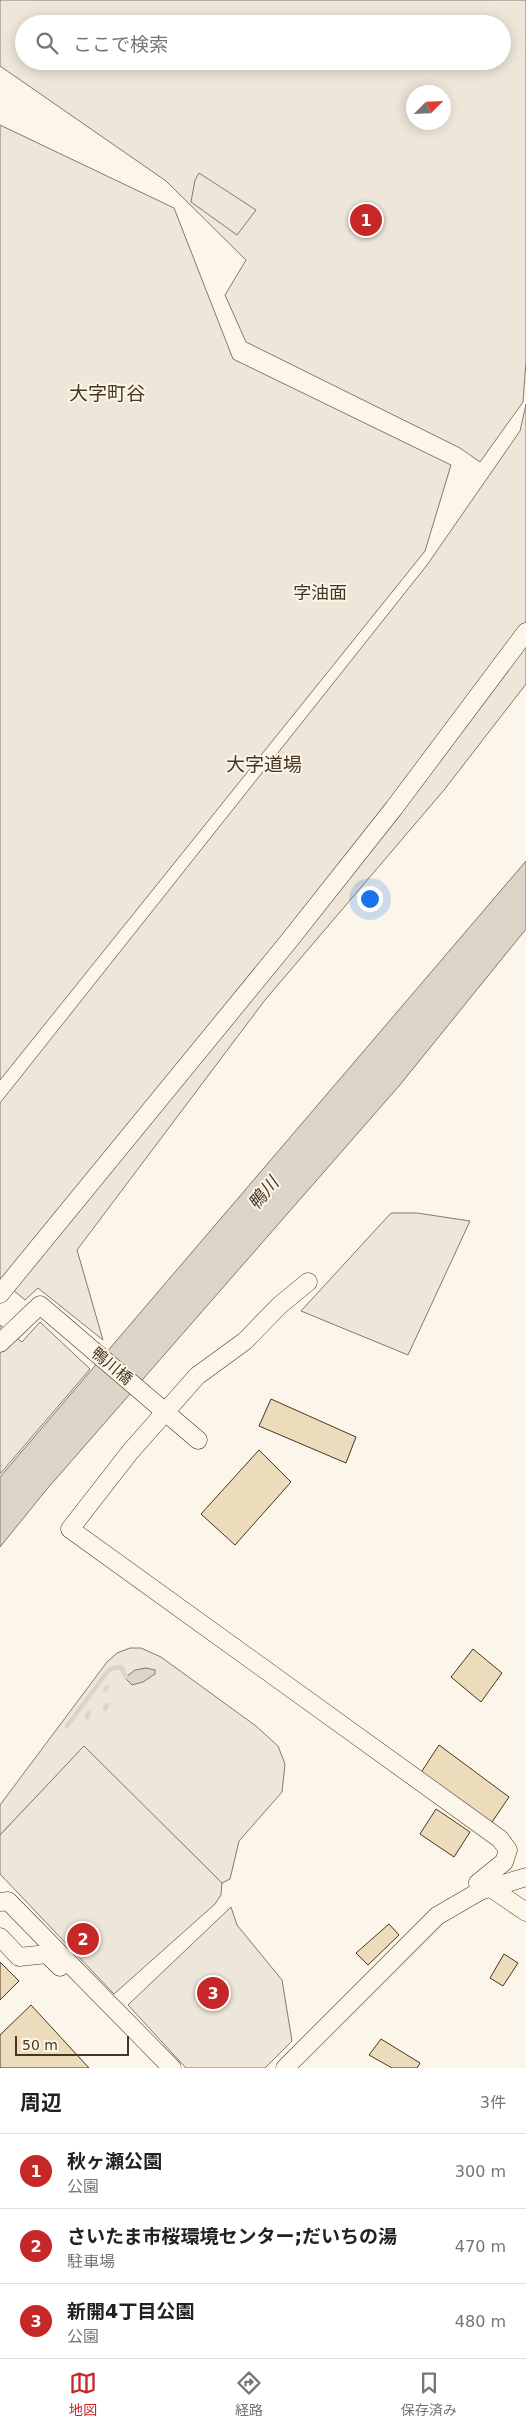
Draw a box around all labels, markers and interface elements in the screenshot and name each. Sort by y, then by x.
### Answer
search box [15,15,511,70]
icon: search [33,29,61,57]
text: ここで検索 [73,33,168,55]
north arrow [406,85,451,130]
pin: 1 [350,201,382,239]
district label: 大字町谷 [69,382,145,404]
district label: 字油面 [293,582,347,603]
district label: 大字道場 [226,753,302,775]
your location [357,886,383,912]
water label: 鴨川 [243,1171,284,1214]
street label: 鴨川橋 [88,1343,136,1389]
pin: 2 [67,1920,99,1958]
pin: 3 [197,1974,229,2012]
scale bar [15,2033,129,2056]
text: 50 m [22,2037,58,2053]
text: 周辺 [20,2091,62,2115]
text: 3件 [480,2093,506,2112]
text: 秋ヶ瀬公園 [67,2150,162,2172]
text: 1 [30,2162,42,2181]
text: 300 m [455,2162,506,2181]
text: 公園 [67,2177,99,2196]
text: さいたま市桜環境センター;だいちの湯 [67,2225,397,2247]
text: 2 [30,2237,42,2256]
text: 470 m [455,2237,506,2256]
text: 駐車場 [67,2252,115,2271]
text: 新開4丁目公園 [67,2300,194,2322]
text: 3 [30,2312,42,2331]
text: 480 m [455,2312,506,2331]
text: 公園 [67,2327,99,2346]
tab: 地図 [69,2369,97,2419]
tab: 経路 [235,2369,263,2419]
tab: 保存済み [401,2369,457,2419]

